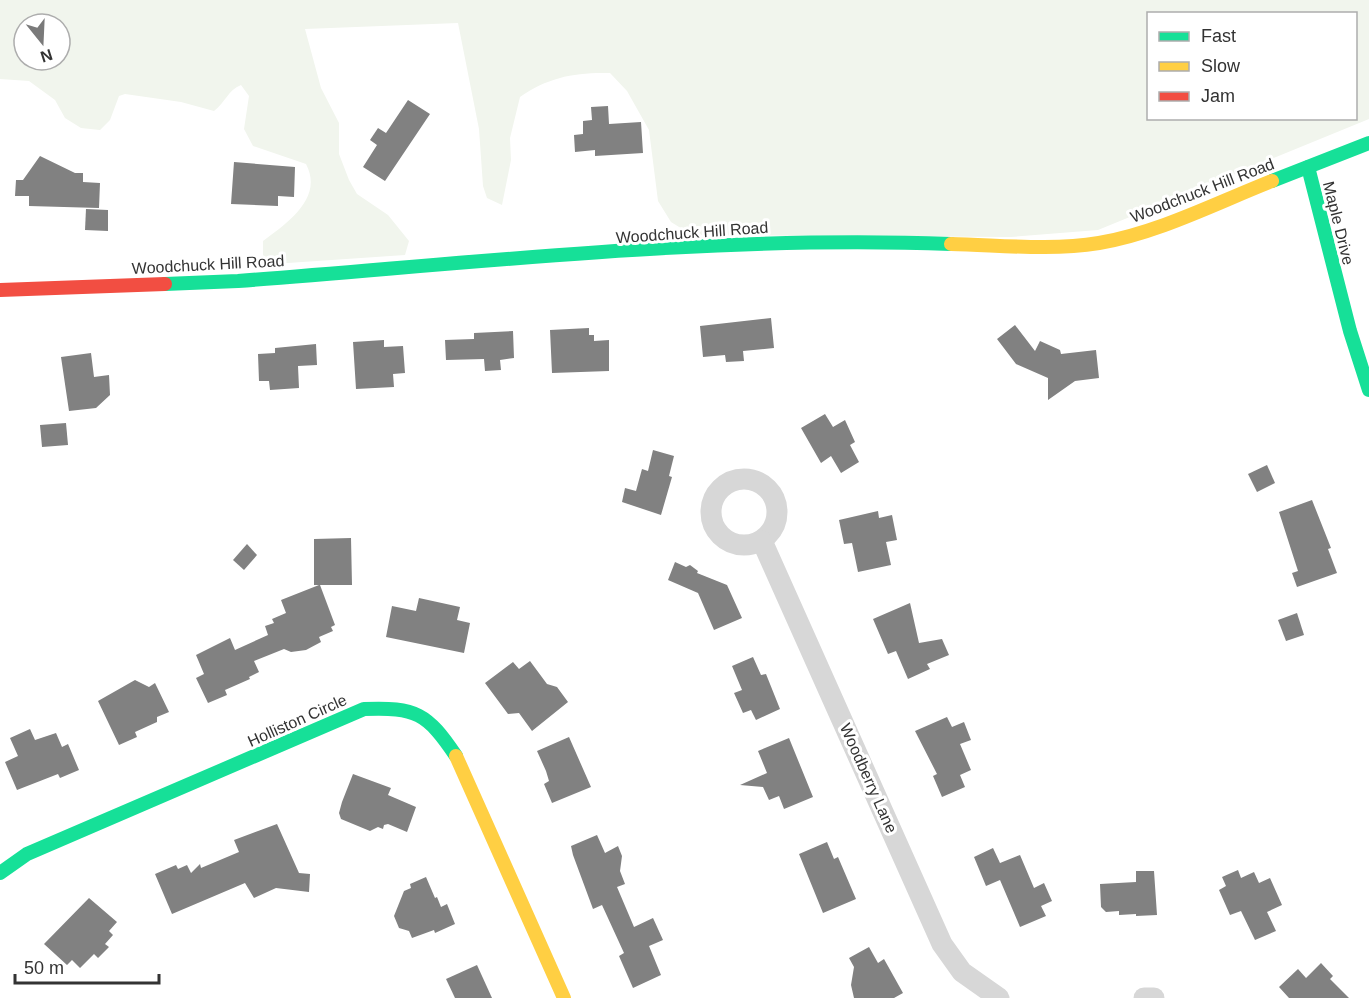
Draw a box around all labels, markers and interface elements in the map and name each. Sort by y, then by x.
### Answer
north arrow [12,12,72,72]
legend [1147,12,1357,120]
text: Fast [1201,26,1236,46]
text: N [38,46,55,66]
text: Slow [1201,56,1241,76]
text: Jam [1201,86,1235,106]
street label: Woodchuck Hill Road [1128,155,1276,226]
street label: Maple Drive [1320,180,1357,267]
street label: Woodchuck Hill Road [615,219,769,246]
street label: Woodchuck Hill Road [131,252,285,277]
street label: Holliston Circle [245,691,349,750]
street label: Woodberry Lane [837,721,900,836]
scale bar [15,947,159,985]
text: 50 m [24,958,64,978]

